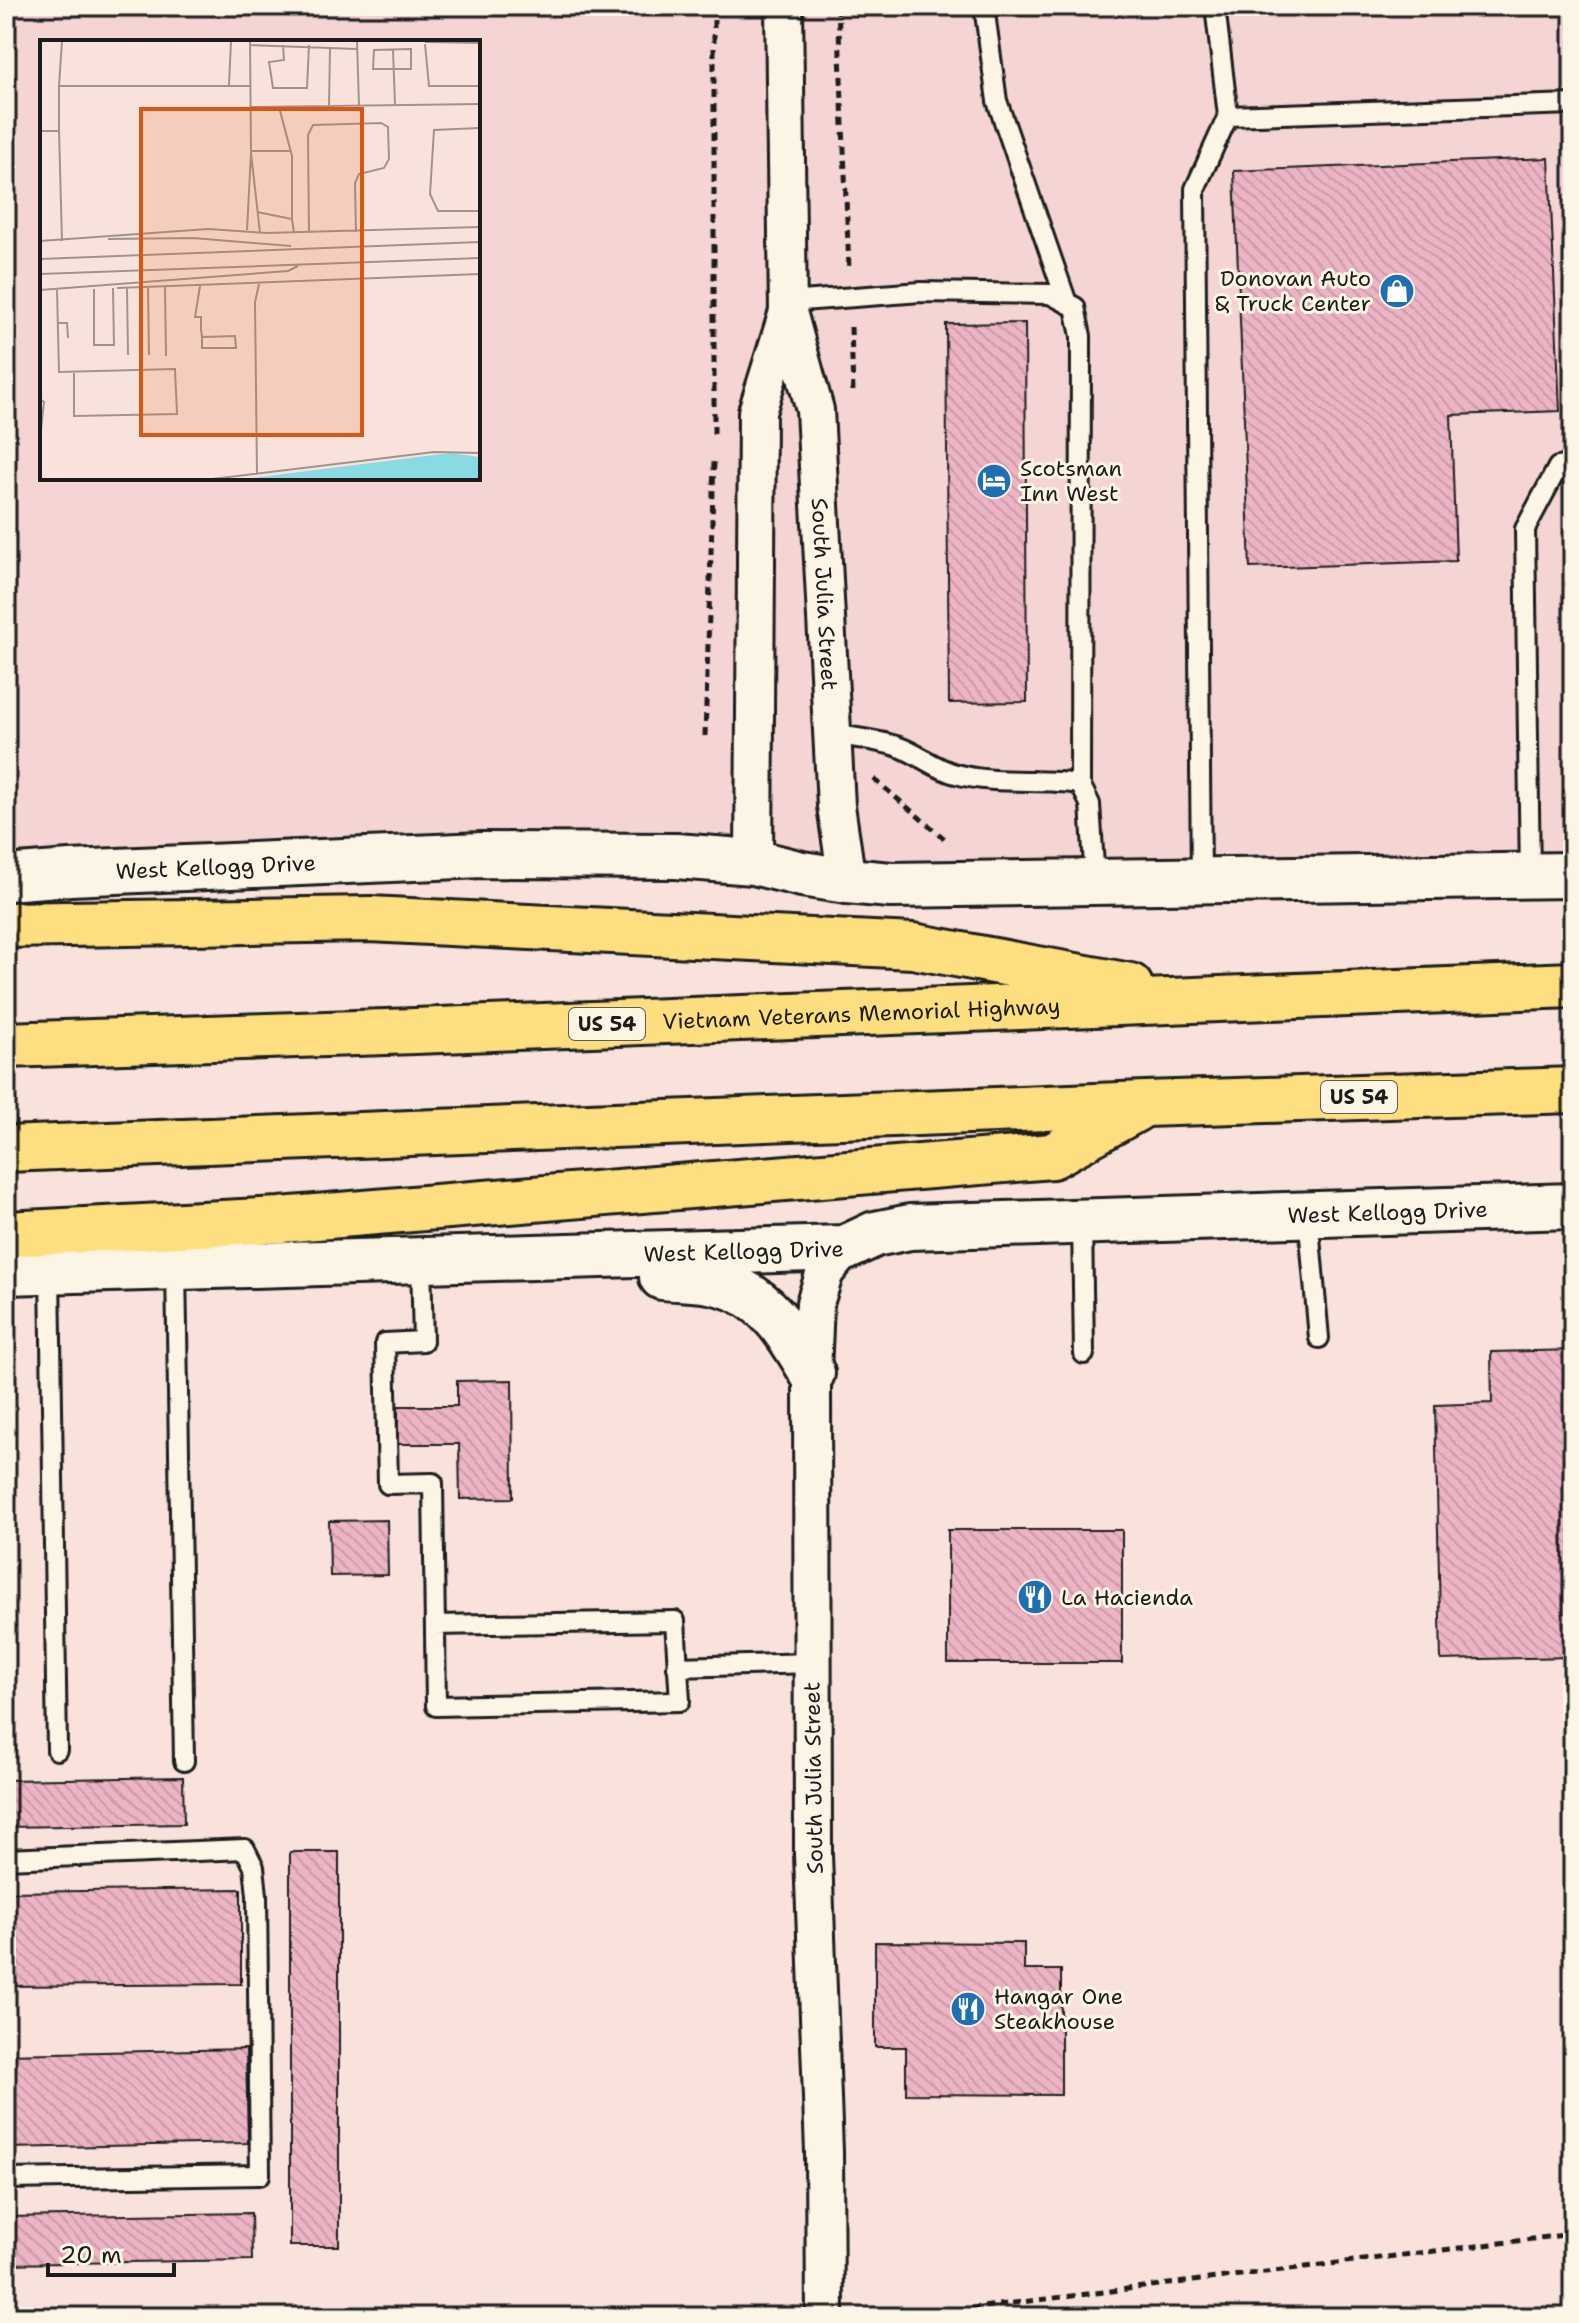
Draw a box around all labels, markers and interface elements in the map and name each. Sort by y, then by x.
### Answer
inset map [40,40,480,480]
place label: Donovan Auto & Truck Center [1215,264,1371,318]
shop icon: Donovan Auto & Truck Center [1378,272,1416,310]
place label: Scotsman Inn West [1020,454,1122,508]
hotel icon: Scotsman Inn West [975,462,1013,500]
street label: South Julia Street [805,497,844,691]
street label: West Kellogg Drive [115,848,316,886]
street label: Vietnam Veterans Memorial Highway [662,991,1061,1036]
road number: US 54 [569,1008,645,1040]
road number: US 54 [1321,1081,1397,1113]
street label: West Kellogg Drive [1287,1195,1488,1230]
street label: West Kellogg Drive [643,1234,844,1269]
restaurant icon: La Hacienda [1016,1578,1054,1616]
place label: La Hacienda [1061,1583,1193,1612]
street label: South Julia Street [797,1682,830,1874]
place label: Hangar One Steakhouse [994,1982,1123,2036]
restaurant icon: Hangar One Steakhouse [949,1990,987,2028]
scale bar [48,2227,174,2277]
text: 20 m [60,2239,122,2271]

